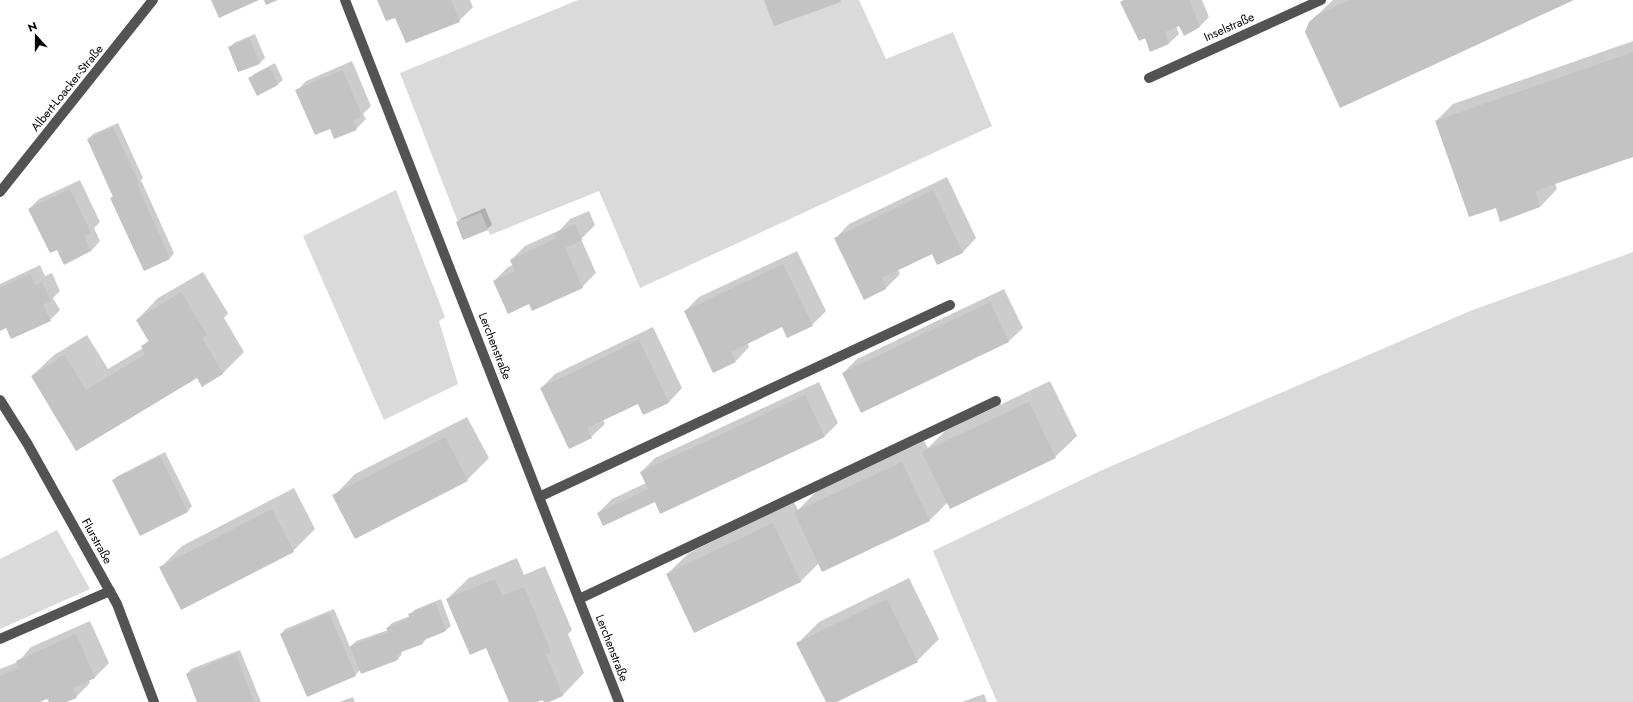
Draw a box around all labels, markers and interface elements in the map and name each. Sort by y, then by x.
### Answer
street label: Inselstraße [1201,8,1257,46]
north arrow [16,16,56,56]
text: N [25,18,39,36]
street label: Albert-Loacker-Straße [26,41,108,135]
street label: Lerchenstraße [474,310,516,382]
street label: Flurstraße [77,515,117,567]
street label: Lerchenstraße [591,612,633,684]

